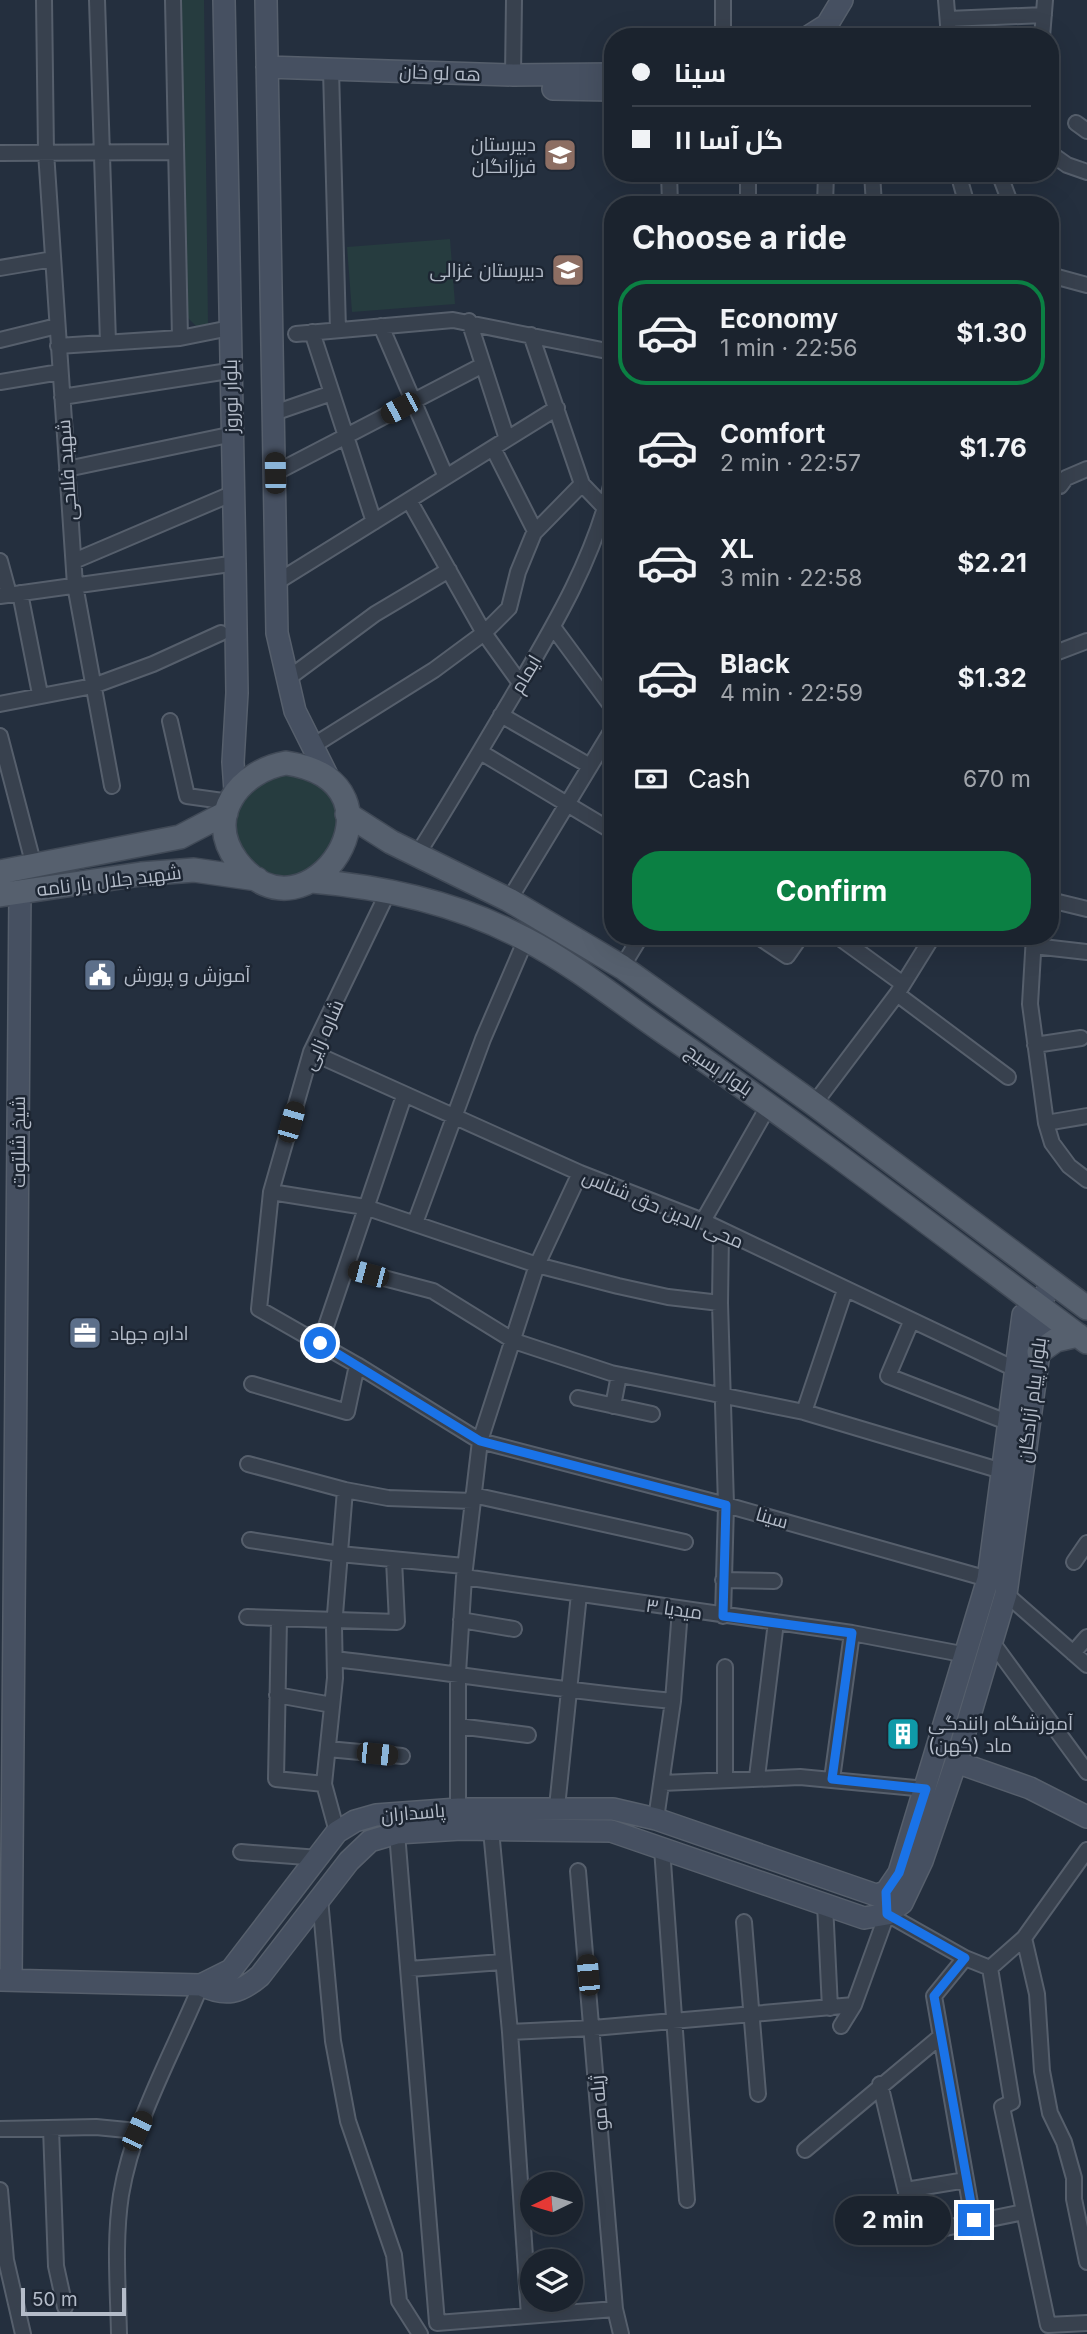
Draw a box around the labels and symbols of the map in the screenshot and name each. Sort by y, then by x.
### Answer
street label: هه لو خان [399,60,481,86]
place label: دبیرستان فرزانگان [471,133,536,178]
school or university icon: دبیرستان فرزانگان [541,136,579,174]
school or university icon: دبیرستان غزالی [549,251,587,289]
place label: دبیرستان غزالی [429,259,544,282]
street label: بلوار نوروز [219,359,243,434]
car [377,389,424,427]
street label: شهید فلاحی [52,419,82,521]
car [265,452,286,494]
street label: ایمام [506,651,548,698]
street label: شهید جلال بار نامه [35,861,183,901]
public building icon: آموزش و پرورش [81,956,119,994]
place label: آموزش و پرورش [124,964,250,988]
street label: شاره زایی [297,996,349,1074]
street label: بلوار بسیج [680,1039,757,1103]
street label: شیخ شلتوت [7,1096,32,1188]
car [276,1099,307,1145]
street label: محی الدین حق شناس [579,1165,747,1254]
car [345,1258,392,1290]
office icon: اداره جهاد [66,1314,104,1352]
place label: اداره جهاد [110,1322,189,1345]
route start [304,1327,336,1359]
street label: بلوار پیام آزادگان [1013,1336,1053,1464]
street label: سینا [753,1502,791,1534]
street label: میدیا ۳ [644,1594,704,1624]
place label: آموزشگاه رانندگی ماد (کهن) [928,1712,1073,1757]
building icon: آموزشگاه رانندگی ماد (کهن) [884,1715,922,1753]
car [356,1741,399,1767]
street label: پاسداران [380,1799,446,1828]
car [576,1953,601,1997]
street label: ژیله مو [585,2074,613,2132]
car [119,2108,156,2154]
north arrow [520,2172,583,2235]
callout: 2 min [834,2196,950,2244]
route end [958,2204,990,2236]
scale bar [21,2285,126,2317]

